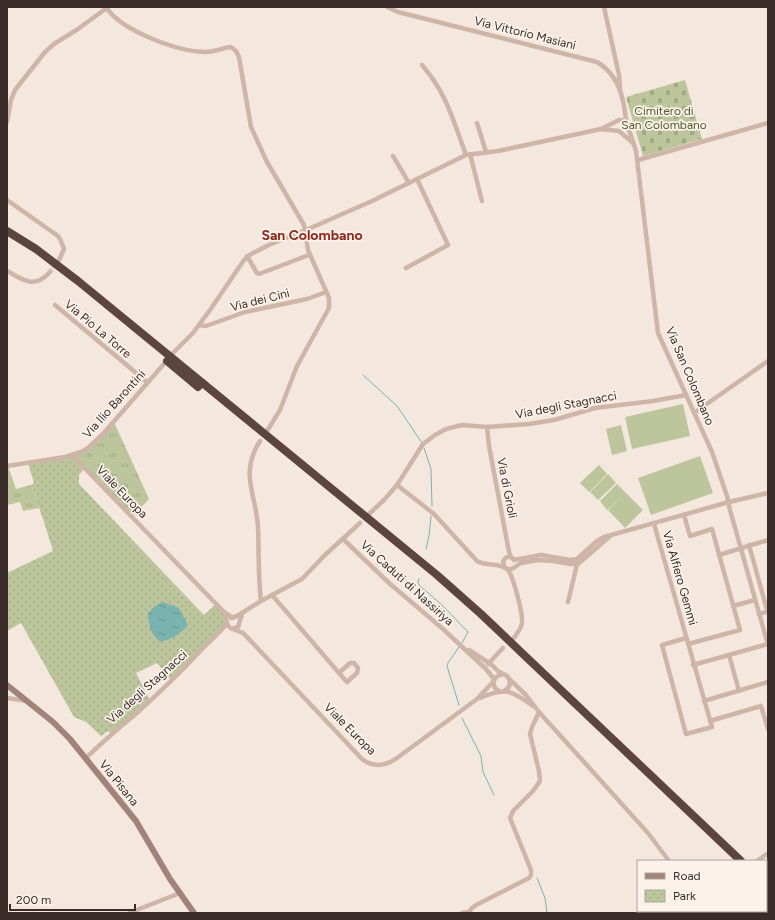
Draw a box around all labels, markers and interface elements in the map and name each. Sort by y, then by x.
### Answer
street label: Via Vittorio Masiani [473,14,577,52]
park label: Cimitero di San Colombano [621,104,707,132]
district label: San Colombano [261,227,363,244]
street label: Via dei Cini [229,286,291,314]
street label: Via Pio La Torre [62,297,135,361]
street label: Via San Colombano [663,325,717,427]
street label: Via Ilio Barontini [80,367,148,441]
street label: Via degli Stagnacci [514,388,618,422]
street label: Via di Grioli [494,457,520,519]
street label: Viale Europa [94,463,150,521]
street label: Via Alfiero Gemmi [660,529,700,627]
street label: Via Caduti di Nassiriya [358,538,456,628]
street label: Via degli Stagnacci [104,647,190,727]
street label: Viale Europa [321,700,379,758]
street label: Via Pisana [96,757,142,809]
legend [637,860,767,912]
text: Road [673,869,701,883]
scale bar [10,886,135,912]
text: Park [673,889,696,903]
text: 200 m [16,893,51,907]

